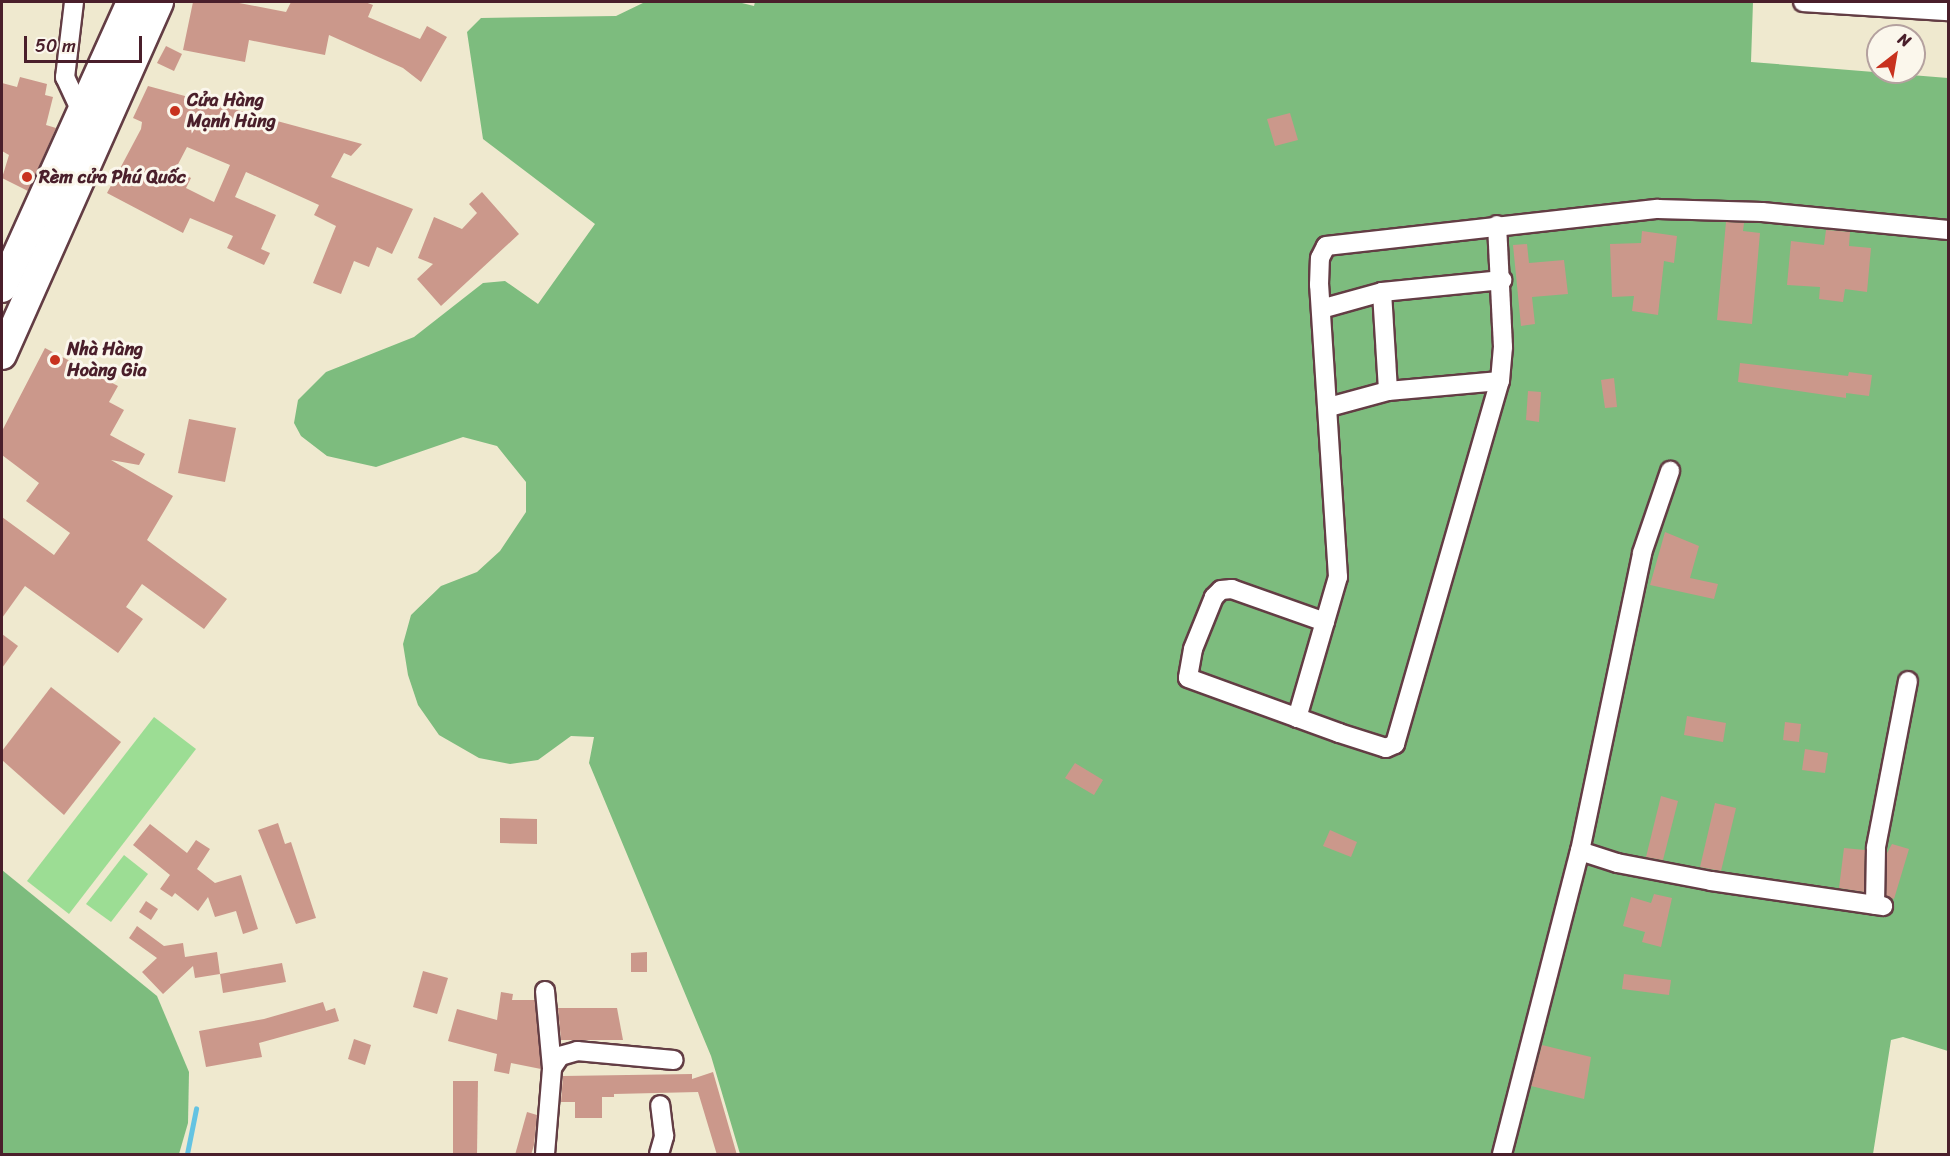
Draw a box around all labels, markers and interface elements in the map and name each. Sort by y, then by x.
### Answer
scale bar [27,24,146,62]
north arrow [1866,24,1926,84]
text: N [1892,25,1917,55]
text: 50 m [35,30,76,62]
place label: Cửa Hàng Mạnh Hùng [187,90,276,132]
marker: Cửa Hàng Mạnh Hùng [168,104,182,118]
place label: Rèm cửa Phú Quốc [39,166,186,188]
marker: Rèm cửa Phú Quốc [20,170,34,184]
place label: Nhà Hàng Hoàng Gia [67,339,147,382]
marker: Nhà Hàng Hoàng Gia [48,353,62,367]

